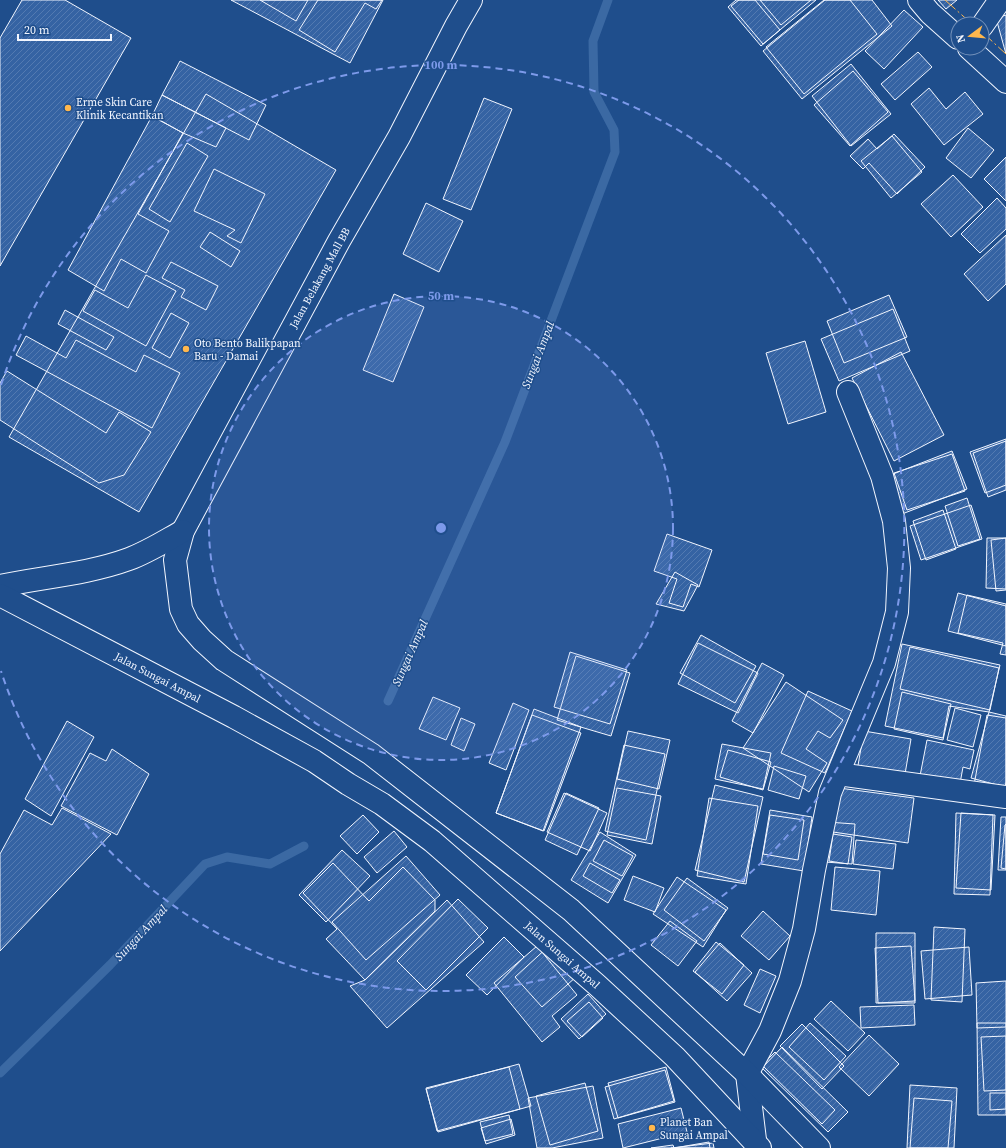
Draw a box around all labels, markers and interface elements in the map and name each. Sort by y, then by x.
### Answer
scale bar [18,16,111,42]
north arrow [950,16,990,56]
text: 20 m [24,22,50,38]
text: N [953,33,969,45]
text: 100 m [425,57,458,73]
place label: Erme Skin Care Klinik Kecantikan [76,95,164,123]
marker: Erme Skin Care Klinik Kecantikan [63,103,73,113]
street label: Jalan Belakang Mall BB [286,225,354,332]
text: 50 m [428,288,454,304]
water label: Sungai Ampal [518,318,558,391]
place label: Oto Bento Balikpapan Baru - Damai [194,336,301,364]
marker: Oto Bento Balikpapan Baru - Damai [181,344,191,354]
centre of rings [434,521,448,535]
water label: Sungai Ampal [388,617,432,689]
street label: Jalan Sungai Ampal [111,648,204,706]
water label: Sungai Ampal [111,901,172,964]
street label: Jalan Sungai Ampal [521,917,603,992]
place label: Planet Ban Sungai Ampal [660,1115,728,1143]
marker: Planet Ban Sungai Ampal [647,1123,657,1133]

